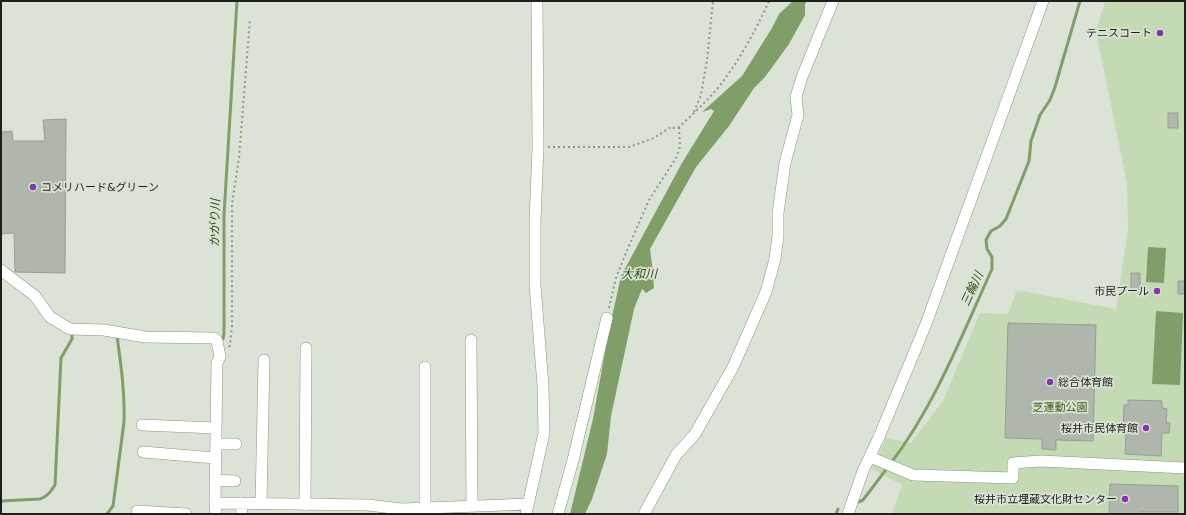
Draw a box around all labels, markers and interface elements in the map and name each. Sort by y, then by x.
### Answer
place label: テニスコート [1086,27,1152,40]
marker: テニスコート [1155,28,1165,38]
place label: コメリハード&グリーン [41,181,159,194]
marker: コメリハード&グリーン [28,182,38,192]
water label: かがり川 [208,197,222,247]
water label: 大和川 [621,267,659,281]
water label: 三輪川 [958,268,987,308]
place label: 市民プール [1094,285,1149,298]
marker: 市民プール [1152,286,1162,296]
place label: 総合体育館 [1058,376,1113,389]
marker: 総合体育館 [1045,377,1055,387]
park label: 芝運動公園 [1033,401,1088,414]
place label: 桜井市民体育館 [1061,422,1138,435]
marker: 桜井市民体育館 [1141,423,1151,433]
place label: 桜井市立埋蔵文化財センター [974,493,1117,506]
marker: 桜井市立埋蔵文化財センター [1120,494,1130,504]

